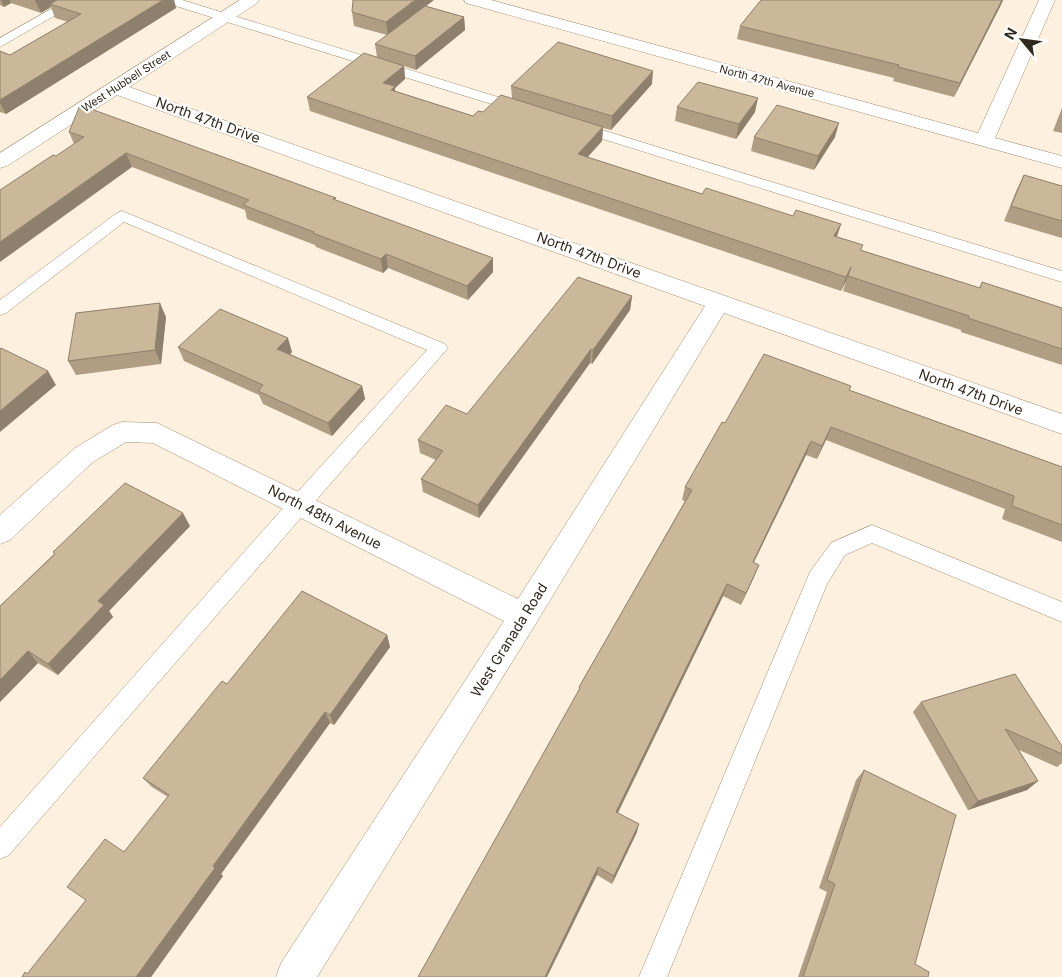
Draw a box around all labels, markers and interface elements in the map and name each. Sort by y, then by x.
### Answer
north arrow [997,15,1047,65]
text: N [1000,25,1020,42]
street label: West Hubbell Street [79,47,173,115]
street label: North 47th Avenue [718,62,816,100]
street label: North 47th Drive [154,93,263,146]
street label: North 47th Drive [535,228,644,281]
street label: North 47th Drive [917,365,1026,418]
street label: North 48th Avenue [266,481,385,552]
street label: West Granada Road [467,580,550,700]

